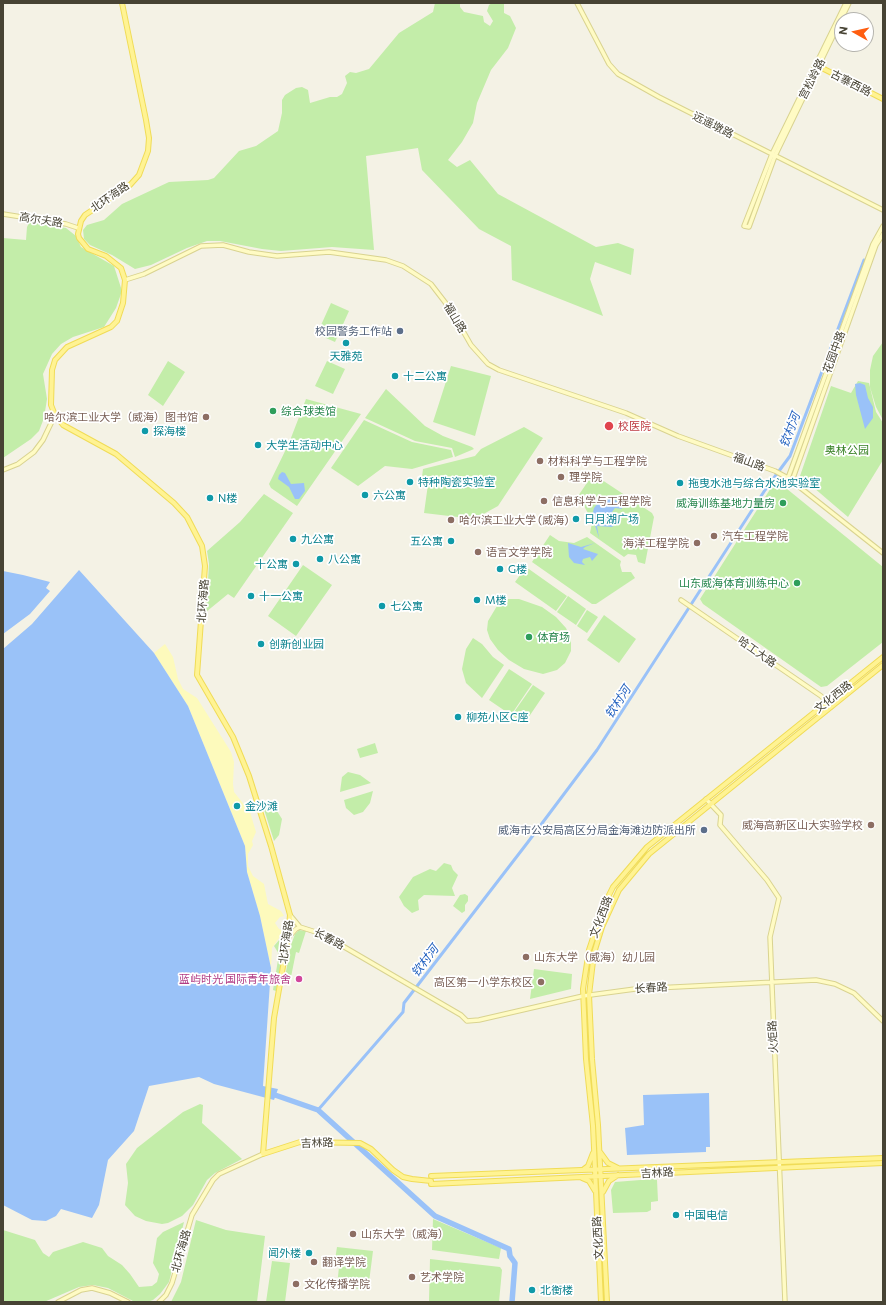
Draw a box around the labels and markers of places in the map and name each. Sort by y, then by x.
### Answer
place label: 校园警务工作站 [315,324,392,338]
marker: 校园警务工作站 [395,326,405,336]
marker: 天雅苑 [341,338,351,348]
place label: 天雅苑 [330,349,362,363]
place label: 十二公寓 [403,369,447,383]
marker: 十二公寓 [390,371,400,381]
place label: 综合球类馆 [281,404,336,418]
marker: 综合球类馆 [268,406,278,416]
place label: 哈尔滨工业大学（威海）图书馆 [44,410,198,424]
marker: 哈尔滨工业大学（威海）图书馆 [201,412,211,422]
place label: 校医院 [618,419,651,433]
marker: 校医院 [603,420,615,432]
place label: 探海楼 [153,424,186,438]
marker: 探海楼 [140,426,150,436]
place label: 大学生活动中心 [266,438,343,452]
marker: 大学生活动中心 [253,440,263,450]
place label: 材料科学与工程学院 [548,454,647,468]
marker: 材料科学与工程学院 [535,456,545,466]
place label: 理学院 [569,470,602,484]
marker: 理学院 [556,472,566,482]
place label: 特种陶瓷实验室 [418,475,495,489]
place label: 拖曳水池与综合水池实验室 [688,476,820,490]
marker: 特种陶瓷实验室 [405,477,415,487]
marker: 拖曳水池与综合水池实验室 [675,478,685,488]
place label: 六公寓 [373,488,406,502]
marker: 六公寓 [360,490,370,500]
place label: N楼 [218,491,237,505]
marker: N楼 [205,493,215,503]
place label: 信息科学与工程学院 [552,494,651,508]
marker: 信息科学与工程学院 [539,496,549,506]
place label: 威海训练基地力量房 [676,496,775,510]
marker: 威海训练基地力量房 [778,498,788,508]
place label: 日月湖广场 [584,512,639,526]
place label: 哈尔滨工业大学 (威海) [459,513,569,527]
marker: 日月湖广场 [571,514,581,524]
marker: 哈尔滨工业大学 (威海) [446,515,456,525]
place label: 汽车工程学院 [722,529,788,543]
marker: 汽车工程学院 [709,531,719,541]
place label: 九公寓 [301,532,334,546]
marker: 九公寓 [288,534,298,544]
place label: 五公寓 [410,534,443,548]
marker: 五公寓 [446,536,456,546]
place label: 海洋工程学院 [623,536,689,550]
marker: 海洋工程学院 [692,538,702,548]
place label: 语言文学学院 [486,545,552,559]
marker: 语言文学学院 [473,547,483,557]
place label: 八公寓 [328,552,361,566]
marker: 八公寓 [315,554,325,564]
place label: 十公寓 [255,557,288,571]
marker: 十公寓 [291,559,301,569]
place label: G楼 [508,562,527,576]
marker: G楼 [495,564,505,574]
place label: 山东威海体育训练中心 [679,576,789,590]
marker: 山东威海体育训练中心 [792,578,802,588]
place label: 十一公寓 [259,589,303,603]
marker: 十一公寓 [246,591,256,601]
place label: M楼 [485,593,507,607]
marker: M楼 [472,595,482,605]
place label: 七公寓 [390,599,423,613]
marker: 七公寓 [377,601,387,611]
place label: 体育场 [537,630,570,644]
marker: 体育场 [524,632,534,642]
place label: 创新创业园 [269,637,324,651]
marker: 创新创业园 [256,639,266,649]
place label: 柳苑小区C座 [466,710,529,724]
marker: 柳苑小区C座 [453,712,463,722]
place label: 金沙滩 [245,799,278,813]
marker: 金沙滩 [232,801,242,811]
place label: 威海高新区山大实验学校 [742,818,863,832]
marker: 威海高新区山大实验学校 [866,820,876,830]
place label: 威海市公安局高区分局金海滩边防派出所 [498,823,696,837]
marker: 威海市公安局高区分局金海滩边防派出所 [699,825,709,835]
place label: 山东大学（威海）幼儿园 [534,950,655,964]
marker: 山东大学（威海）幼儿园 [521,952,531,962]
place label: 蓝屿时光 国际青年旅舍 [179,972,291,986]
marker: 蓝屿时光 国际青年旅舍 [294,974,304,984]
place label: 高区第一小学东校区 [434,975,533,989]
marker: 高区第一小学东校区 [536,977,546,987]
place label: 中国电信 [684,1208,728,1222]
marker: 中国电信 [671,1210,681,1220]
place label: 山东大学（威海） [361,1227,449,1241]
marker: 山东大学（威海） [348,1229,358,1239]
place label: 闻外楼 [268,1246,301,1260]
marker: 闻外楼 [304,1248,314,1258]
place label: 翻译学院 [322,1255,366,1269]
marker: 翻译学院 [309,1257,319,1267]
place label: 艺术学院 [420,1270,464,1284]
marker: 艺术学院 [407,1272,417,1282]
place label: 文化传播学院 [304,1277,370,1291]
marker: 文化传播学院 [291,1279,301,1289]
place label: 北衡楼 [540,1283,573,1297]
marker: 北衡楼 [527,1285,537,1295]

